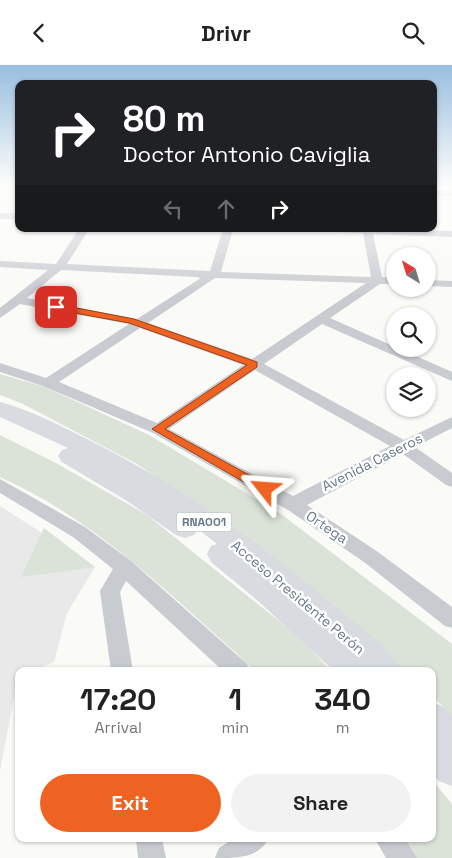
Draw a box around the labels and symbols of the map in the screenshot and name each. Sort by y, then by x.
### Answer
north arrow [386,247,436,297]
pin [35,286,77,328]
street label: Avenida Caseros [319,429,425,495]
position arrow [238,462,290,514]
street label: Ortega [303,507,351,547]
road number: RNA001 [176,513,232,532]
street label: Acceso Presidente Perón [228,536,368,658]

